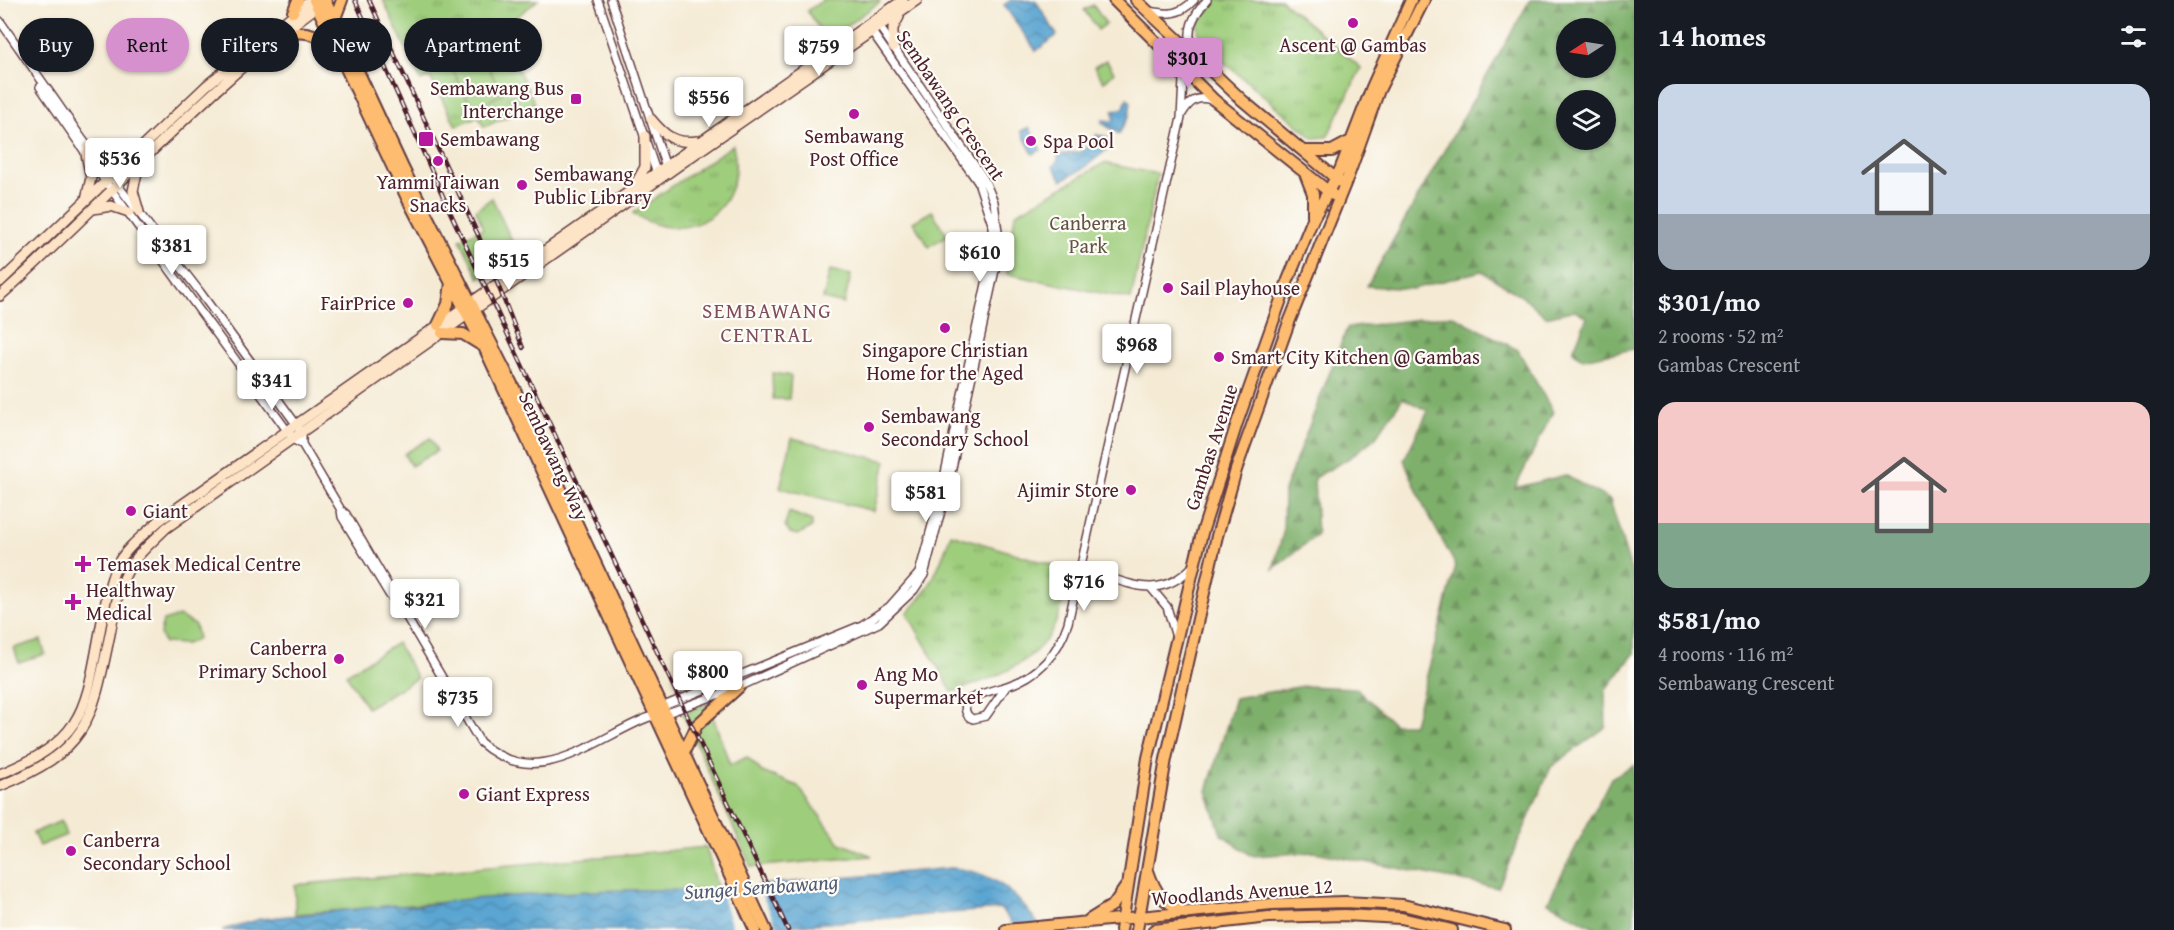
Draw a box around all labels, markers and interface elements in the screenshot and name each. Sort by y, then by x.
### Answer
marker: Ascent @ Gambas [1346,16,1360,30]
text: 14 homes [1658,17,1766,56]
chip: Buy [18,18,94,72]
chip: Rent [106,18,189,72]
chip: Filters [201,18,299,72]
chip: New [311,18,392,72]
chip: Apartment [404,18,542,72]
north arrow [1556,18,1616,78]
map controls [1556,18,1616,150]
icon: filters [2117,20,2150,53]
street label: Sembawang Crescent [890,23,1013,186]
pin: $759 [783,26,855,77]
place label: Ascent @ Gambas [1279,30,1427,59]
text: $759 [798,31,840,60]
pin: $301 [1152,38,1224,89]
text: $301 [1167,43,1209,72]
place label: Sembawang Bus Interchange [430,73,564,125]
pin: $556 [673,77,745,128]
text: $556 [688,82,730,111]
button: layers [1556,90,1616,150]
marker: Sembawang Bus Interchange [569,92,583,106]
marker: Sembawang Post Office [847,107,861,121]
place label: Sembawang Post Office [804,121,904,173]
icon: home [1850,123,1958,231]
place label: Sembawang [440,124,540,153]
place label: Spa Pool [1043,126,1115,155]
marker: Sembawang [417,130,435,148]
marker: Spa Pool [1024,134,1038,148]
pin: $536 [84,138,156,189]
text: $536 [99,143,141,172]
marker: Yammi Taiwan Snacks [431,154,445,168]
place label: Sembawang Public Library [534,159,652,211]
place label: Yammi Taiwan Snacks [376,167,500,219]
marker: Sembawang Public Library [515,178,529,192]
park label: Canberra Park [1049,208,1127,260]
pin: $381 [136,225,208,276]
text: $381 [151,230,193,259]
pin: $610 [944,232,1016,283]
text: $610 [959,237,1001,266]
pin: $515 [473,240,545,291]
text: $515 [488,245,530,274]
place label: Sail Playhouse [1180,273,1300,302]
marker: Sail Playhouse [1161,281,1175,295]
text: $301/mo [1658,282,1760,321]
place label: FairPrice [321,288,396,317]
district label: SEMBAWANG CENTRAL [702,295,832,350]
marker: FairPrice [401,296,415,310]
marker: Singapore Christian Home for the Aged [938,321,952,335]
text: 2 rooms · 52 m² [1658,321,1784,350]
pin: $968 [1101,324,1173,375]
text: $968 [1116,329,1158,358]
place label: Singapore Christian Home for the Aged [862,335,1028,387]
place label: Smart City Kitchen @ Gambas [1231,342,1480,371]
marker: Smart City Kitchen @ Gambas [1212,350,1226,364]
text: Gambas Crescent [1658,350,1800,379]
pin: $341 [236,360,308,411]
text: $341 [251,365,293,394]
street label: Gambas Avenue [1176,380,1245,514]
street label: Sembawang Way [512,386,597,525]
place label: Sembawang Secondary School [881,401,1029,453]
marker: Sembawang Secondary School [862,420,876,434]
icon: home [1850,441,1958,549]
pin: $581 [890,472,962,523]
place label: Ajimir Store [1017,475,1119,504]
text: $581 [905,477,947,506]
marker: Ajimir Store [1124,483,1138,497]
place label: Giant [143,496,188,525]
marker: Giant [124,504,138,518]
place label: Temasek Medical Centre [97,549,301,578]
marker: Temasek Medical Centre [74,555,92,573]
pin: $716 [1048,561,1120,612]
text: $716 [1063,566,1105,595]
place label: Healthway Medical [86,575,175,627]
pin: $321 [389,579,461,630]
text: $321 [404,584,446,613]
marker: Healthway Medical [64,593,82,611]
text: $581/mo [1658,600,1760,639]
place label: Canberra Primary School [198,633,328,685]
text: 4 rooms · 116 m² [1658,639,1793,668]
pin: $800 [672,651,744,702]
marker: Canberra Primary School [332,652,346,666]
text: $800 [687,656,729,685]
place label: Ang Mo Supermarket [874,659,983,711]
text: Sembawang Crescent [1658,668,1835,697]
pin: $735 [422,677,494,728]
marker: Ang Mo Supermarket [855,678,869,692]
text: $735 [437,682,479,711]
place label: Giant Express [476,779,590,808]
marker: Giant Express [457,787,471,801]
place label: Canberra Secondary School [83,825,231,877]
marker: Canberra Secondary School [64,844,78,858]
water label: Sungei Sembawang [683,866,840,907]
street label: Woodlands Avenue 12 [1150,871,1334,912]

